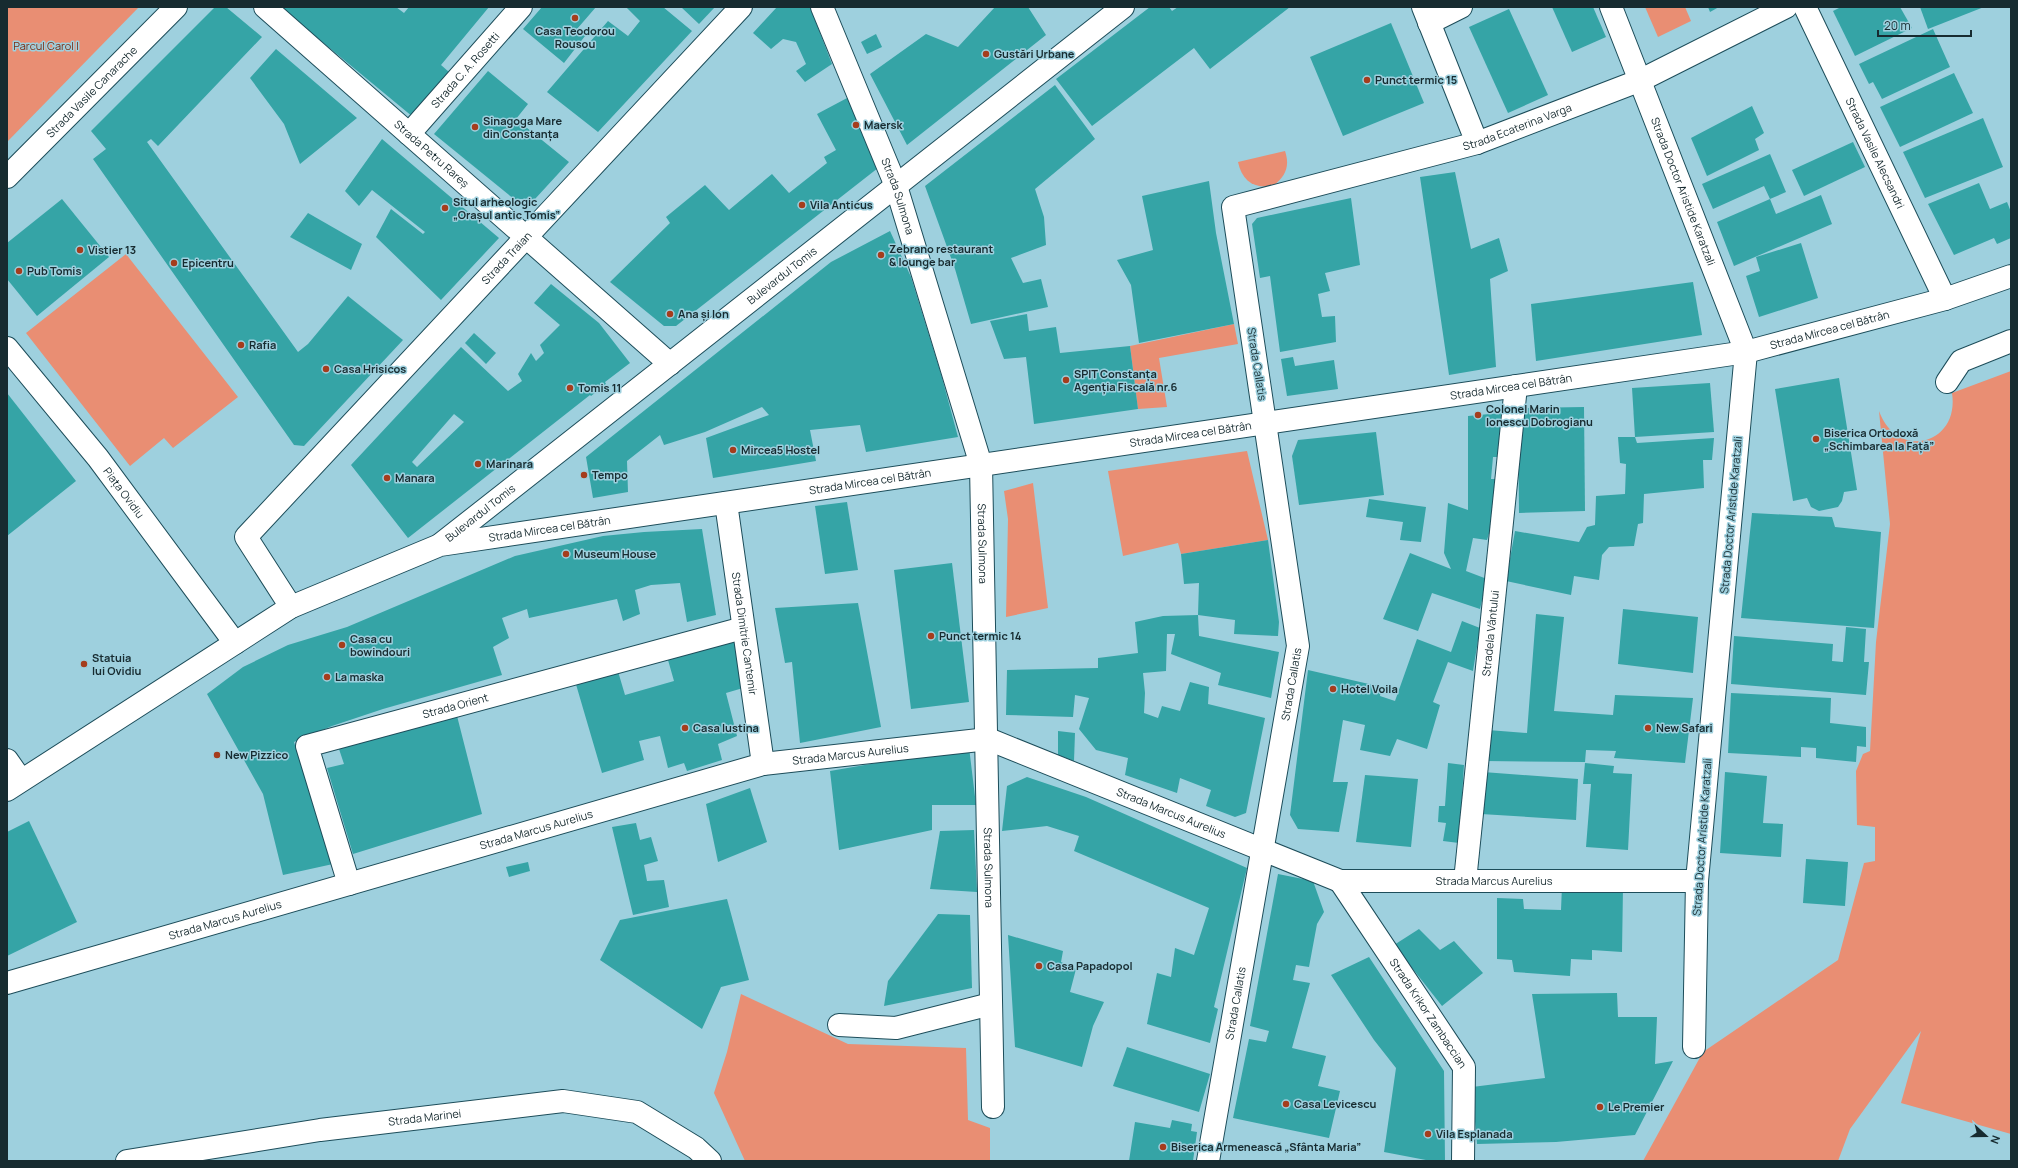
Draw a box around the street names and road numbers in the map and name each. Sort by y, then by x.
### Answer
street label: Strada C. A. Rosetti [427,29,502,111]
street label: Strada Vasile Canarache [42,42,140,141]
street label: Strada Vasile Alecsandri [1842,95,1908,211]
street label: Strada Ecaterina Varga [1461,99,1574,153]
street label: Strada Doctor Aristide Karatzali [1648,115,1719,267]
street label: Strada Petru Rareș [391,116,473,191]
street label: Strada Sulmona [878,155,918,236]
street label: Strada Traian [478,228,535,287]
street label: Bulevardul Tomis [744,243,820,307]
street label: Strada Mircea cel Bătrân [1768,306,1891,352]
street label: Strada Callatis [1244,326,1271,402]
street label: Strada Mircea cel Bătrân [1449,370,1573,403]
street label: Strada Mircea cel Bătrân [1129,417,1253,450]
street label: Strada Doctor Aristide Karatzali [1716,436,1745,594]
street label: Piața Ovidiu [100,464,148,521]
street label: Strada Mircea cel Bătrân [808,465,932,497]
street label: Bulevardul Tomis [442,480,518,545]
street label: Strada Sulmona [975,503,991,584]
street label: Strada Mircea cel Bătrân [488,512,611,545]
street label: Strada Dimitrie Cantemir [729,571,761,696]
street label: Stradela Vântului [1478,590,1502,677]
street label: Strada Callatis [1277,646,1305,722]
street label: Strada Orient [421,689,490,721]
street label: Strada Marcus Aurelius [791,740,910,768]
street label: Strada Doctor Aristide Karatzali [1689,758,1714,916]
street label: Strada Marcus Aurelius [1114,784,1229,841]
street label: Strada Marcus Aurelius [478,806,595,853]
street label: Strada Sulmona [981,827,997,908]
street label: Strada Marcus Aurelius [1435,873,1553,888]
street label: Strada Marcus Aurelius [167,896,283,943]
street label: Strada Krikor Zambaccian [1387,955,1471,1071]
street label: Strada Callatis [1221,965,1249,1041]
street label: Strada Marinei [387,1105,462,1129]

